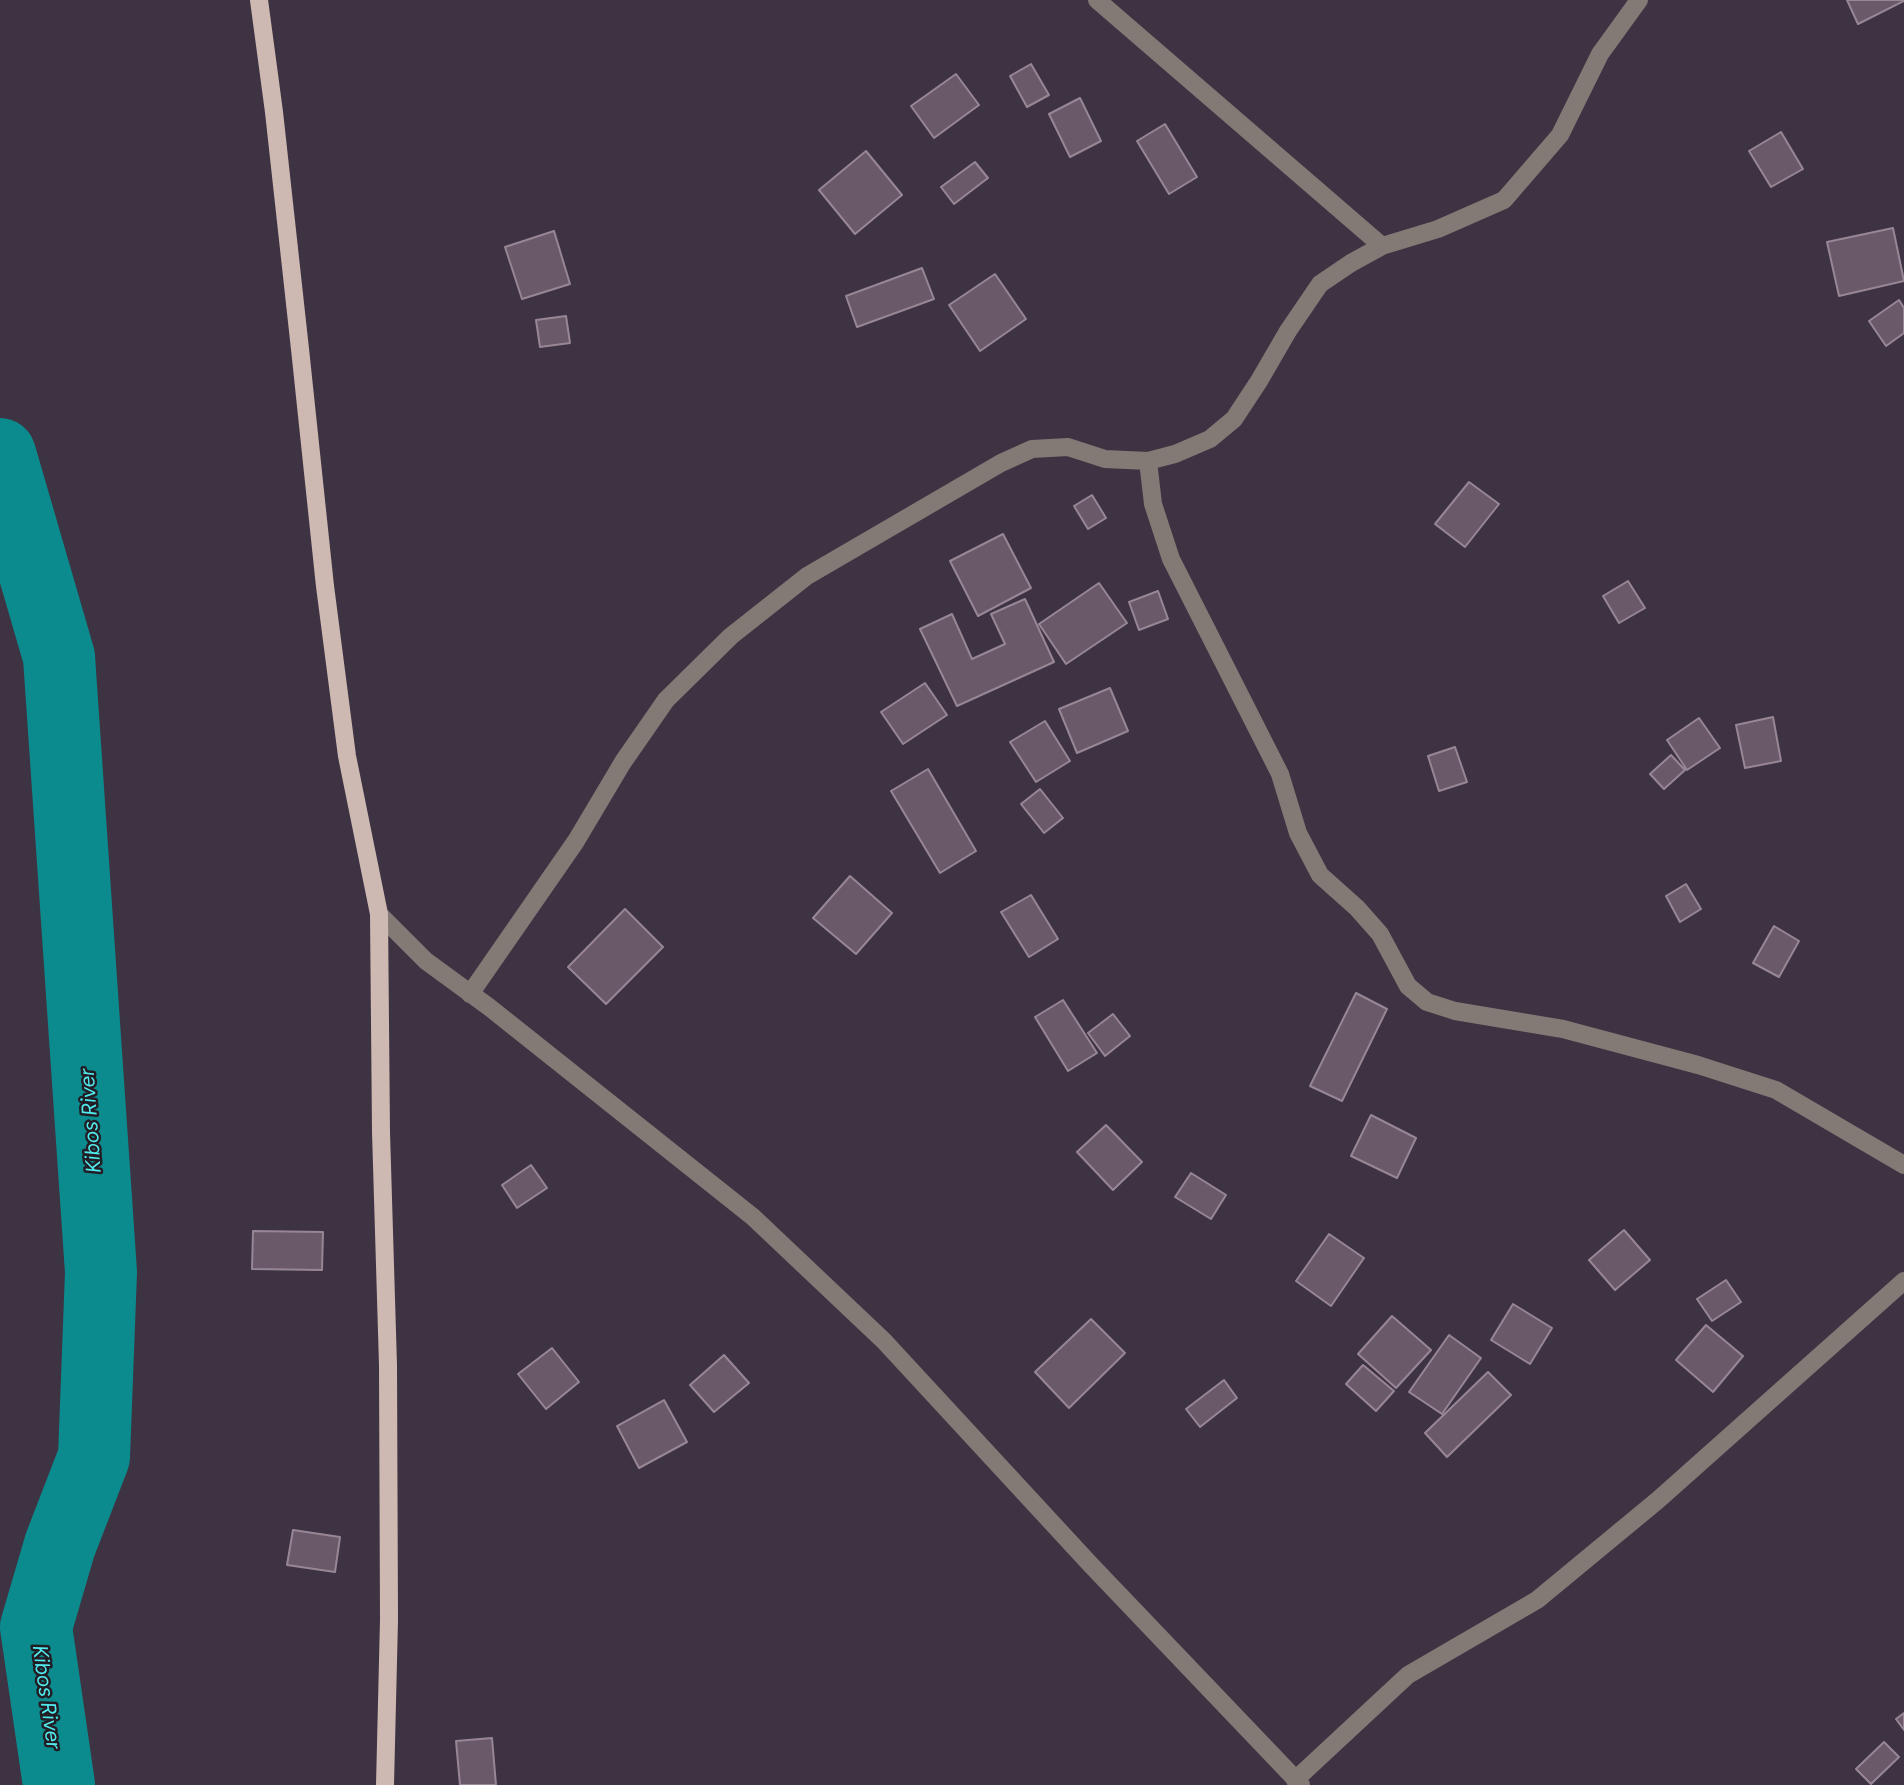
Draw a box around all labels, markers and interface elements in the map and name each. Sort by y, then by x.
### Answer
water label: Kibos River [75,1068,107,1174]
water label: Kibos River [26,1643,66,1751]

